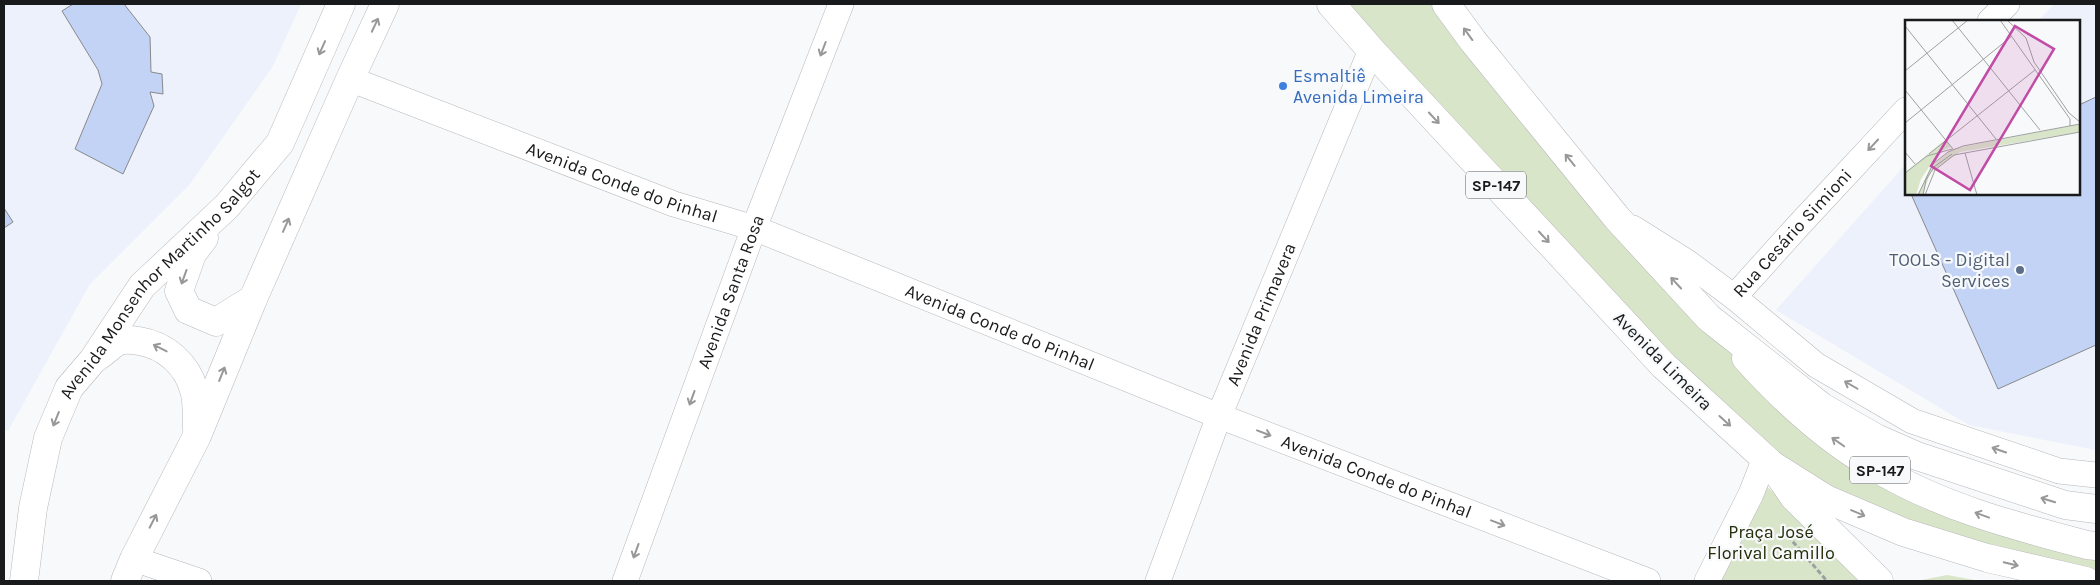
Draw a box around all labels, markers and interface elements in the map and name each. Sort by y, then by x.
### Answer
one-way arrow [371,18,380,33]
inset map [1905,20,2080,195]
one-way arrow [1462,27,1473,41]
one-way arrow [316,40,326,55]
one-way arrow [818,41,827,56]
place label: Esmaltiê Avenida Limeira [1293,65,1424,108]
marker: Esmaltiê Avenida Limeira [1277,80,1289,92]
one-way arrow [1428,112,1440,125]
street label: Avenida Conde do Pinhal [523,137,720,227]
one-way arrow [1867,139,1879,152]
one-way arrow [1564,154,1575,167]
street label: Avenida Monsenhor Martinho Salgot [55,164,265,402]
street label: Rua Cesário Simioni [1728,164,1857,302]
road number: SP-147 [1466,172,1526,198]
street label: Avenida Santa Rosa [693,212,769,372]
one-way arrow [282,218,292,233]
one-way arrow [1538,231,1550,244]
street label: Avenida Primavera [1222,240,1301,389]
place label: TOOLS - Digital Services [1889,249,2010,292]
marker: TOOLS - Digital Services [2014,264,2026,276]
one-way arrow [179,269,188,285]
one-way arrow [1670,276,1682,289]
street label: Avenida Conde do Pinhal [902,279,1098,375]
street label: Avenida Limeira [1609,307,1717,415]
one-way arrow [153,343,168,353]
one-way arrow [218,367,227,383]
one-way arrow [1844,380,1858,390]
one-way arrow [687,390,696,405]
one-way arrow [51,411,60,426]
one-way arrow [1718,416,1731,427]
one-way arrow [1256,429,1272,438]
street label: Avenida Conde do Pinhal [1278,430,1475,523]
one-way arrow [1831,437,1845,447]
one-way arrow [1991,445,2007,455]
road number: SP-147 [1850,456,1910,484]
one-way arrow [2041,495,2057,504]
one-way arrow [1850,509,1865,518]
one-way arrow [1975,510,1990,519]
one-way arrow [148,514,158,529]
one-way arrow [1489,519,1505,528]
park label: Praça José Florival Camillo [1707,521,1835,564]
one-way arrow [631,542,640,558]
one-way arrow [2003,560,2019,569]

